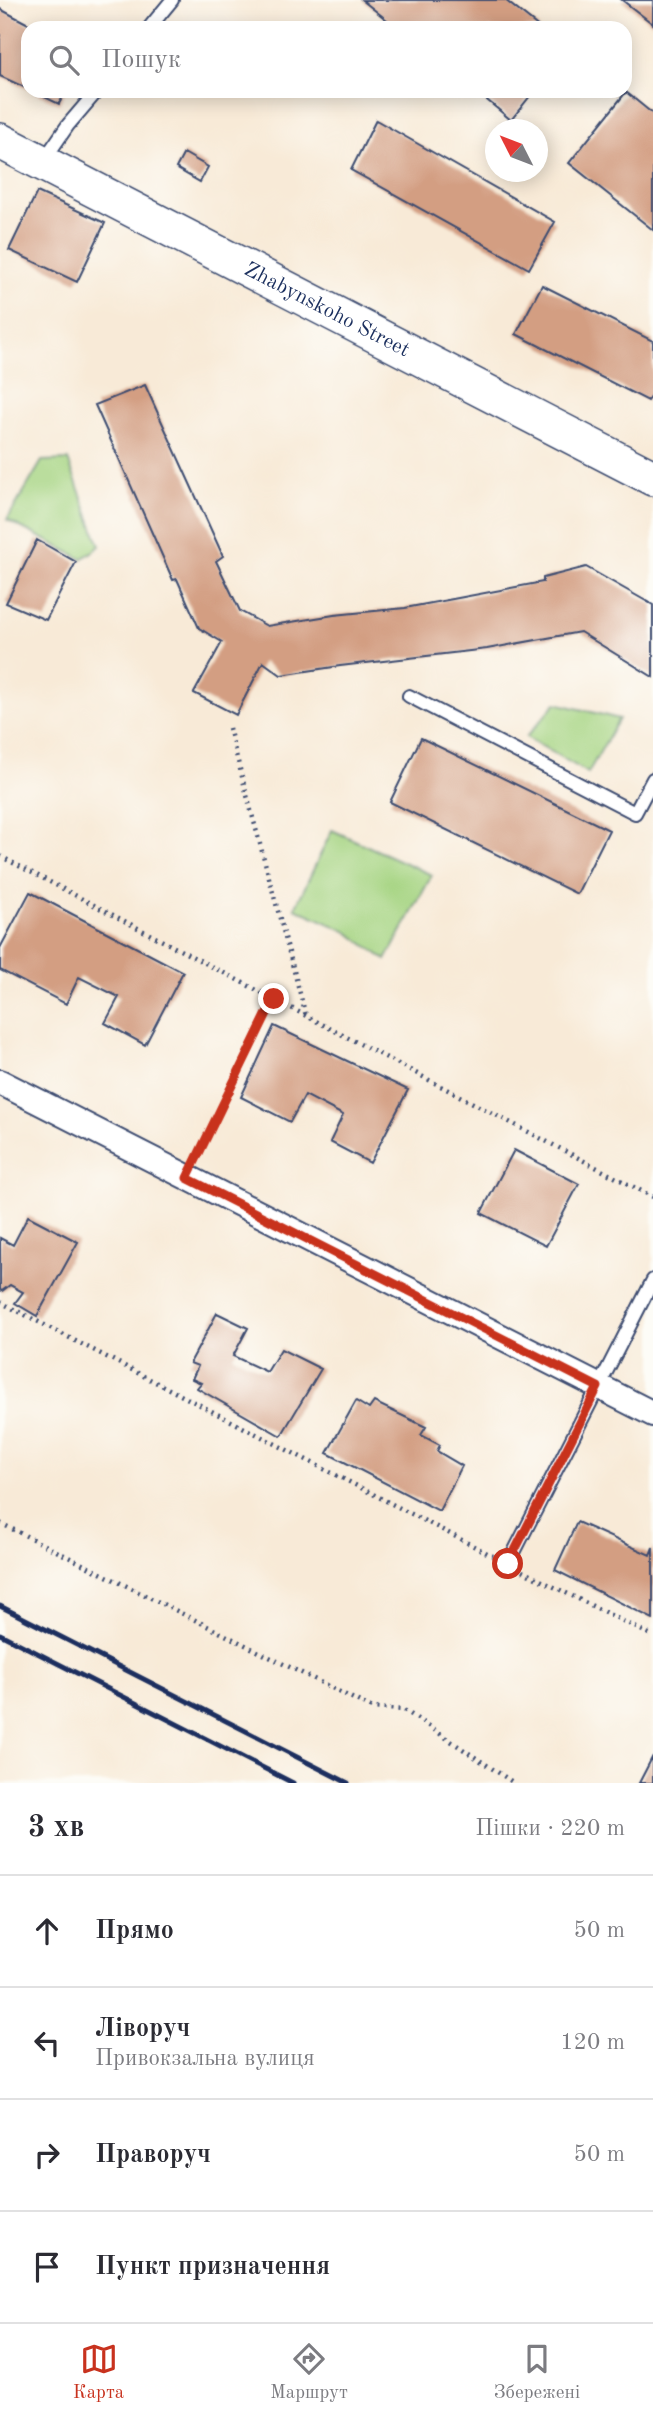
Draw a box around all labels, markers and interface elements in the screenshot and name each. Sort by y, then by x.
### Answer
search box [21,21,632,98]
icon: search [45,41,83,79]
text: Пошук [101,47,181,73]
north arrow [485,119,548,182]
street label: Zhabynskoho Street [241,259,413,361]
route end [258,983,289,1014]
route start [492,1548,523,1579]
text: 3 хв [28,1813,84,1843]
text: Пішки · 220 m [475,1817,625,1840]
icon: ahead [28,1912,66,1950]
text: Прямо [95,1918,174,1944]
text: 50 m [574,1919,625,1942]
text: Ліворуч [95,2016,190,2042]
icon: left [28,2024,66,2062]
text: 120 m [560,2031,625,2054]
text: Привокзальна вулиця [95,2047,315,2070]
icon: right [28,2136,66,2174]
text: Праворуч [95,2142,211,2168]
text: 50 m [574,2143,625,2166]
icon: arrive [28,2248,66,2286]
text: Пункт призначення [95,2254,330,2280]
tab: Карта [73,2340,124,2405]
tab: Маршрут [270,2340,348,2405]
tab: Збережені [494,2340,580,2405]

